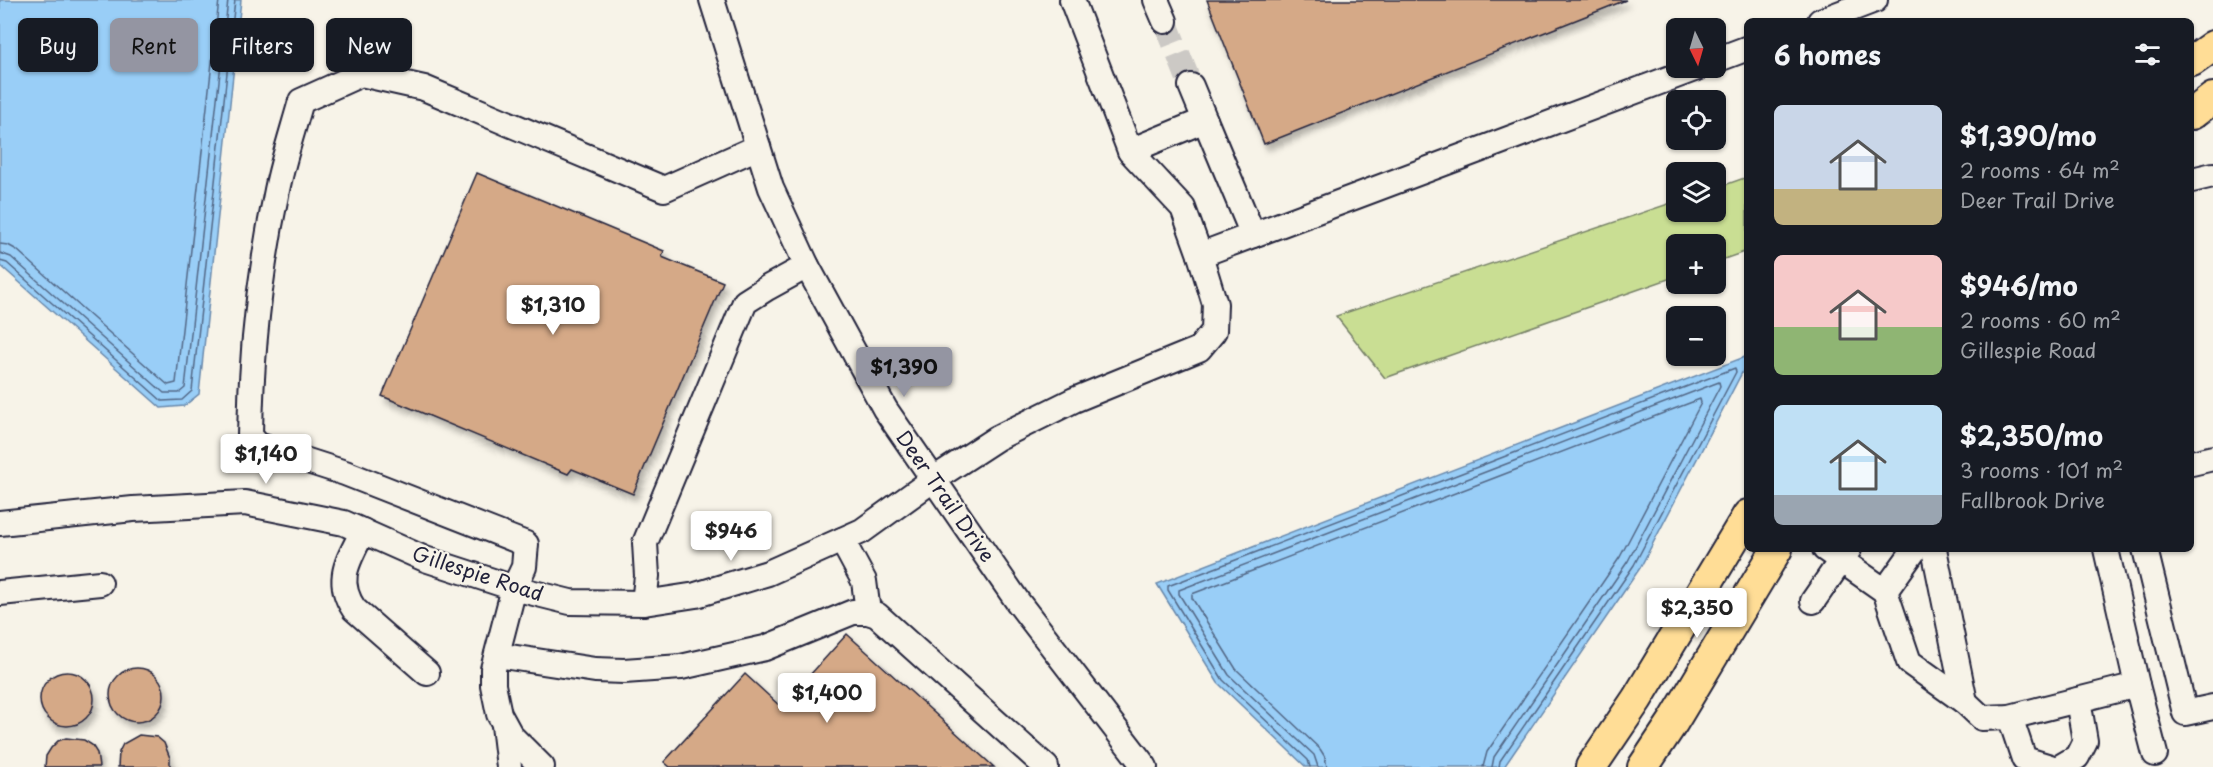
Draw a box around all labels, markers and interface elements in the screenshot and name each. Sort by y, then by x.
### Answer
chip: Buy [18,18,98,72]
chip: Rent [110,18,198,72]
chip: Filters [210,18,314,72]
chip: New [326,18,412,72]
north arrow [1666,18,1726,78]
map controls [1666,18,1726,366]
text: 6 homes [1774,35,1881,74]
icon: filters [2131,38,2164,71]
button: locate [1666,90,1726,150]
text: $1,390/mo [1960,116,2097,155]
icon: home [1822,129,1894,201]
text: 2 rooms · 64 m² [1960,155,2120,185]
button: layers [1666,162,1726,222]
text: Deer Trail Drive [1960,185,2115,215]
button: + [1666,234,1726,294]
text: $946/mo [1960,266,2078,305]
icon: home [1822,279,1894,351]
pin: $1,310 [504,285,602,336]
text: $1,310 [521,289,585,319]
text: 2 rooms · 60 m² [1960,305,2121,335]
button: − [1666,306,1726,366]
text: Gillespie Road [1960,335,2096,365]
pin: $1,390 [855,347,953,398]
text: $1,390 [870,351,938,381]
text: $2,350/mo [1960,416,2103,455]
street label: Deer Trail Drive [889,424,1003,568]
icon: home [1822,429,1894,501]
pin: $1,140 [217,434,315,485]
text: $1,140 [235,438,297,468]
text: 3 rooms · 101 m² [1960,455,2123,485]
text: Fallbrook Drive [1960,485,2105,515]
pin: $946 [695,511,767,562]
text: $946 [705,515,757,545]
street label: Gillespie Road [409,538,547,608]
pin: $2,350 [1648,588,1746,639]
text: $2,350 [1661,592,1733,622]
pin: $1,400 [778,673,876,724]
text: $1,400 [792,677,862,707]

